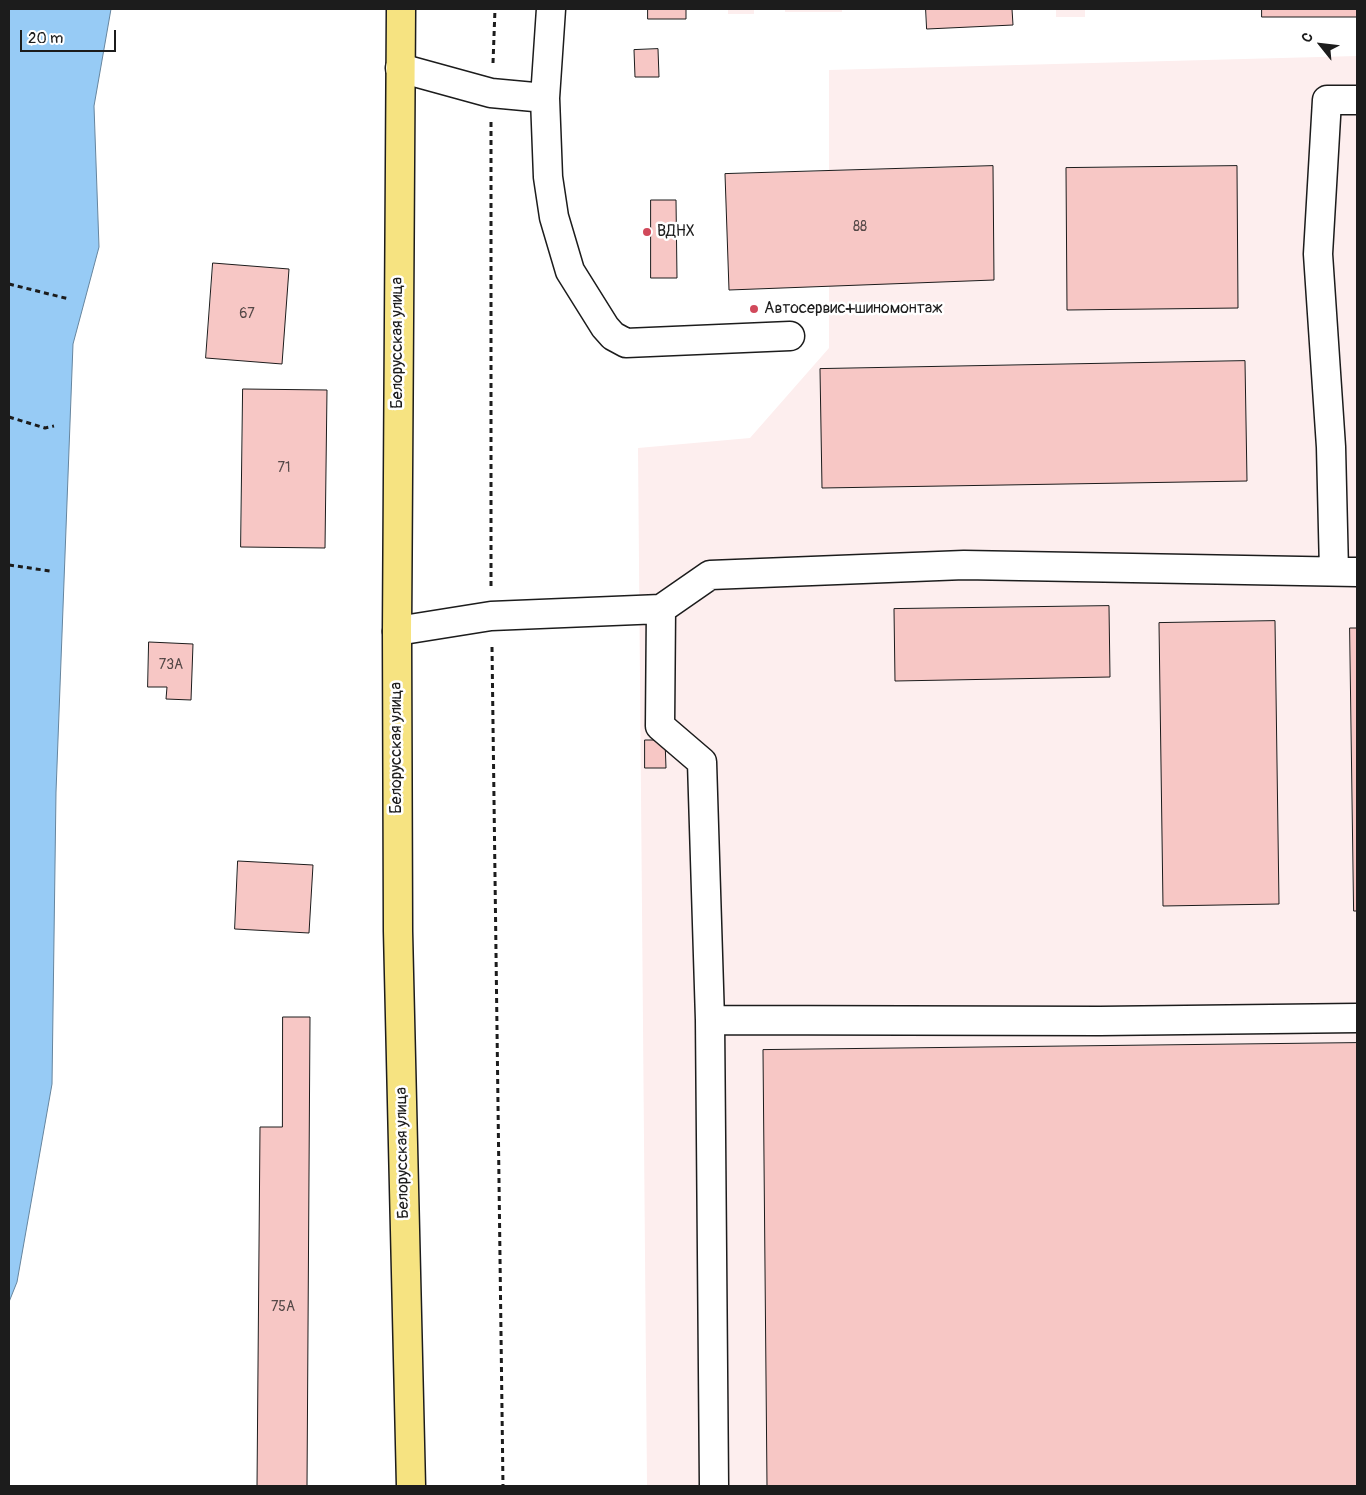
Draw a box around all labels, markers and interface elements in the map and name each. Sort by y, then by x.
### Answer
scale bar [22,20,119,52]
north arrow [1296,20,1346,70]
text: 20 m [28,29,63,48]
text: С [1298,30,1317,45]
house number: 88 [853,219,867,235]
place label: ВДНХ [657,222,694,242]
marker: ВДНХ [641,226,653,238]
street label: Белорусская улица [388,277,408,409]
place label: Автосервис+шиномонтаж [764,299,942,319]
marker: Автосервис+шиномонтаж [748,303,760,315]
house number: 67 [239,306,255,322]
house number: 71 [278,460,290,476]
house number: 73А [159,657,183,673]
street label: Белорусская улица [387,682,407,814]
street label: Белорусская улица [392,1087,414,1219]
house number: 75А [271,1299,295,1315]

